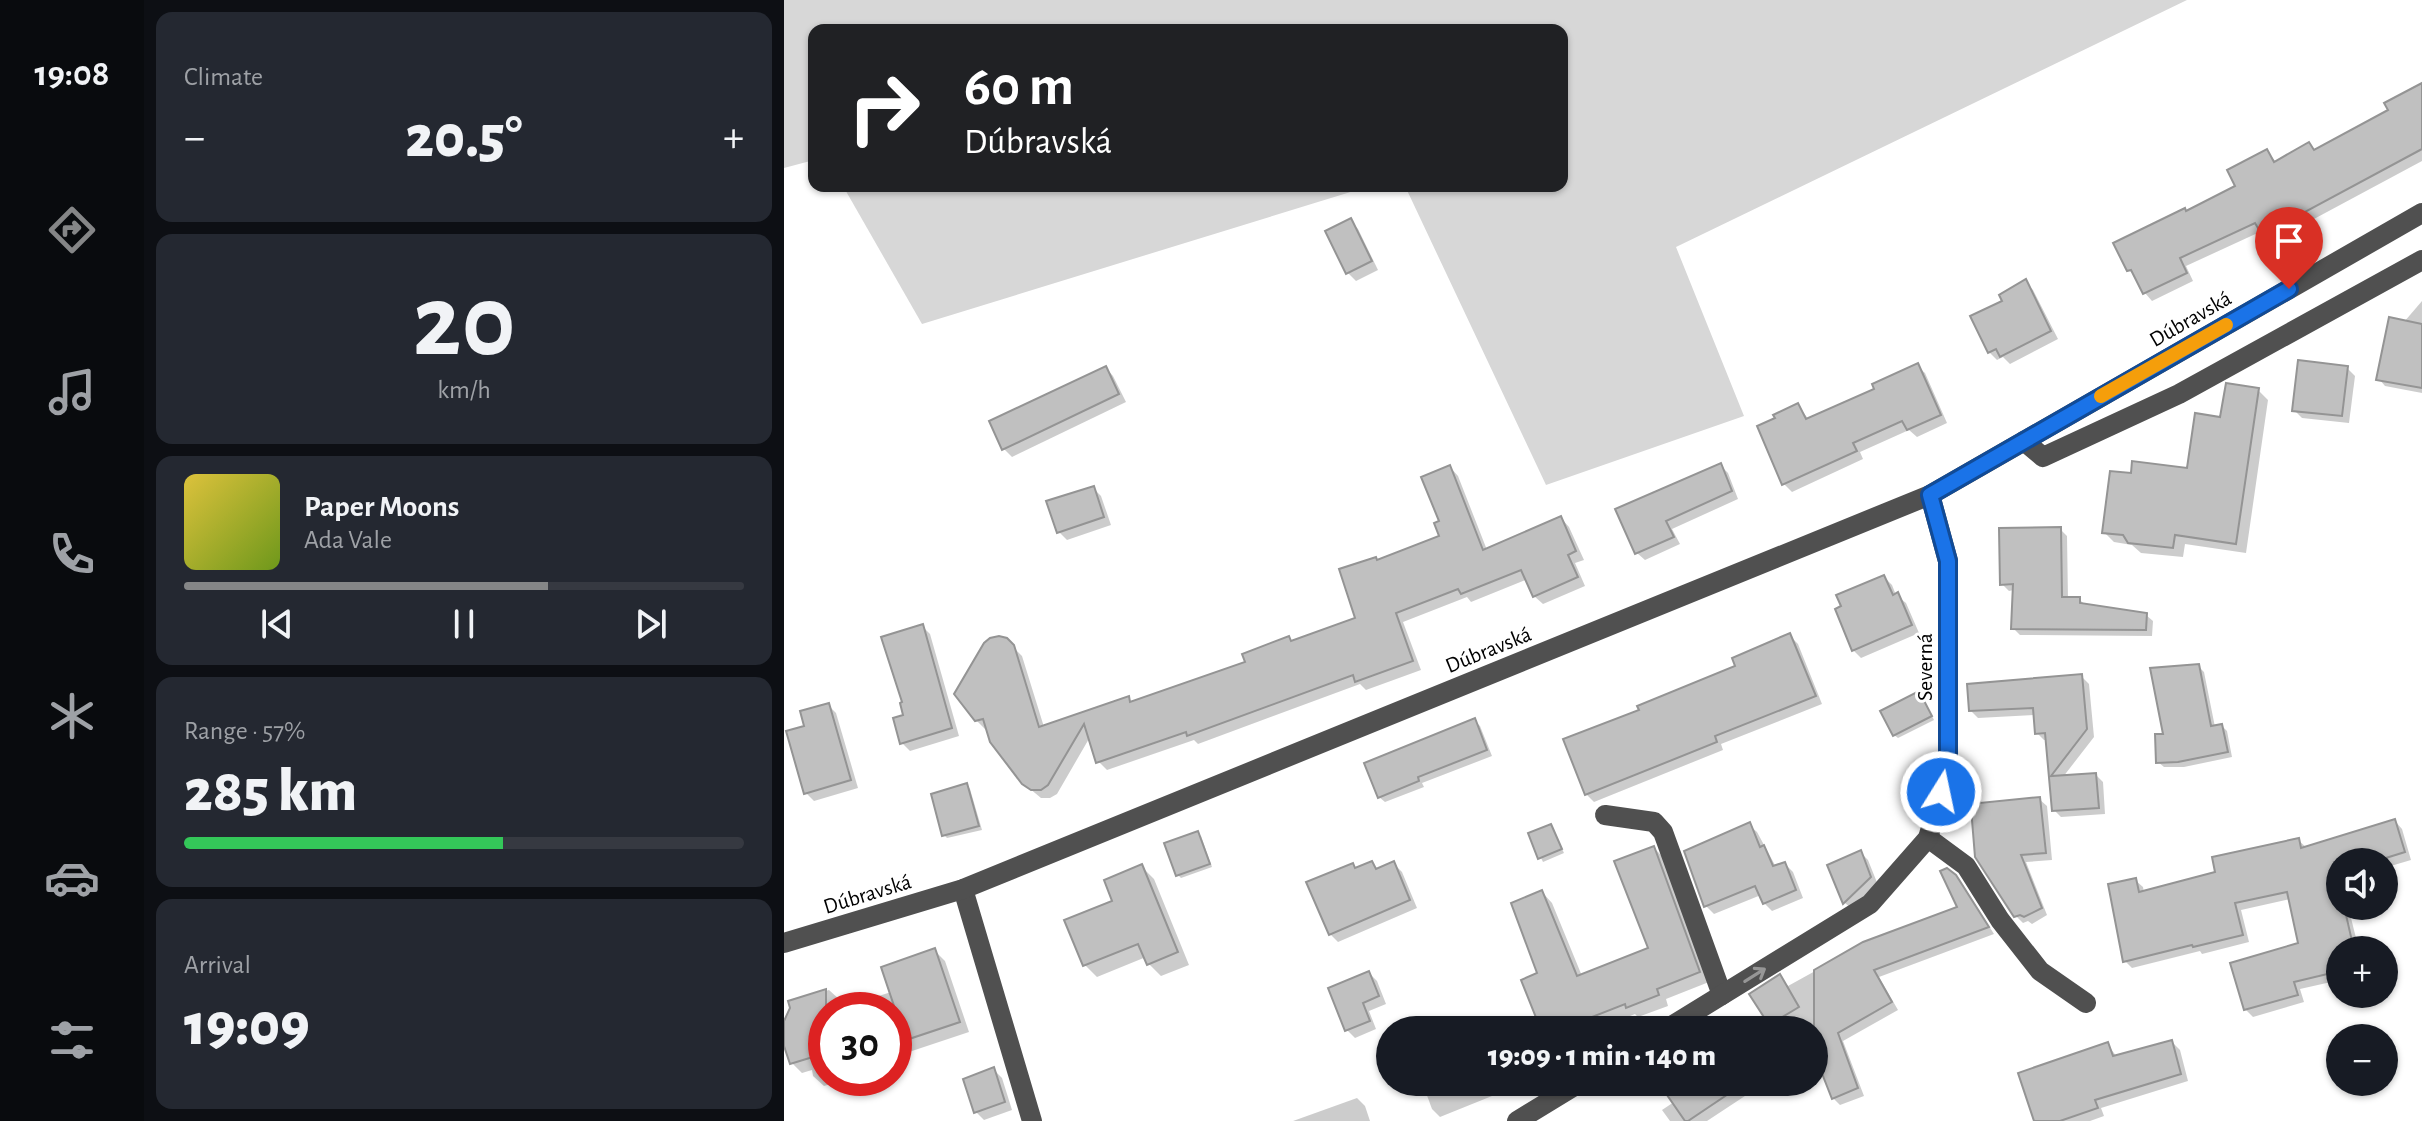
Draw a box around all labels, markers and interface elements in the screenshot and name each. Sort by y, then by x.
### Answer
text: 19:08 [34,56,110,92]
icon: right [832,56,936,160]
text: 60 m [964,59,1074,115]
text: Climate [184,64,263,90]
text: 20.5° [405,108,523,168]
text: − [184,116,205,160]
text: + [723,116,744,160]
text: Dúbravská [964,124,1112,160]
icon: directions [44,202,100,258]
pin [2255,207,2323,289]
icon: arrive [2267,219,2311,263]
text: 20 [412,271,516,375]
street label: Dúbravská [2146,287,2235,351]
icon: music [44,364,100,420]
text: km/h [437,377,491,403]
text: Paper Moons [304,492,459,522]
icon: phone [44,526,100,582]
text: Ada Vale [304,527,392,553]
icon: previous [255,602,299,646]
icon: pause [442,602,486,646]
icon: next [629,602,673,646]
street label: Dúbravská [1442,623,1534,677]
street label: Severná [1914,633,1936,701]
icon: climate [44,688,100,744]
text: Range · 57% [184,718,305,744]
position arrow [1899,750,1983,834]
text: 285 km [184,762,357,822]
map controls [2326,848,2398,1096]
button: sound [2326,848,2398,920]
icon: car [44,850,100,906]
street label: Dúbravská [821,870,914,918]
button: + [2326,936,2398,1008]
text: Arrival [184,952,251,978]
one-way arrow [1744,966,1766,983]
speed limit sign: 30 [808,992,912,1096]
text: 19:09 [184,996,310,1056]
icon: filters [44,1012,100,1068]
button: − [2326,1024,2398,1096]
text: 19:09 · 1 min · 140 m [1488,1041,1716,1071]

